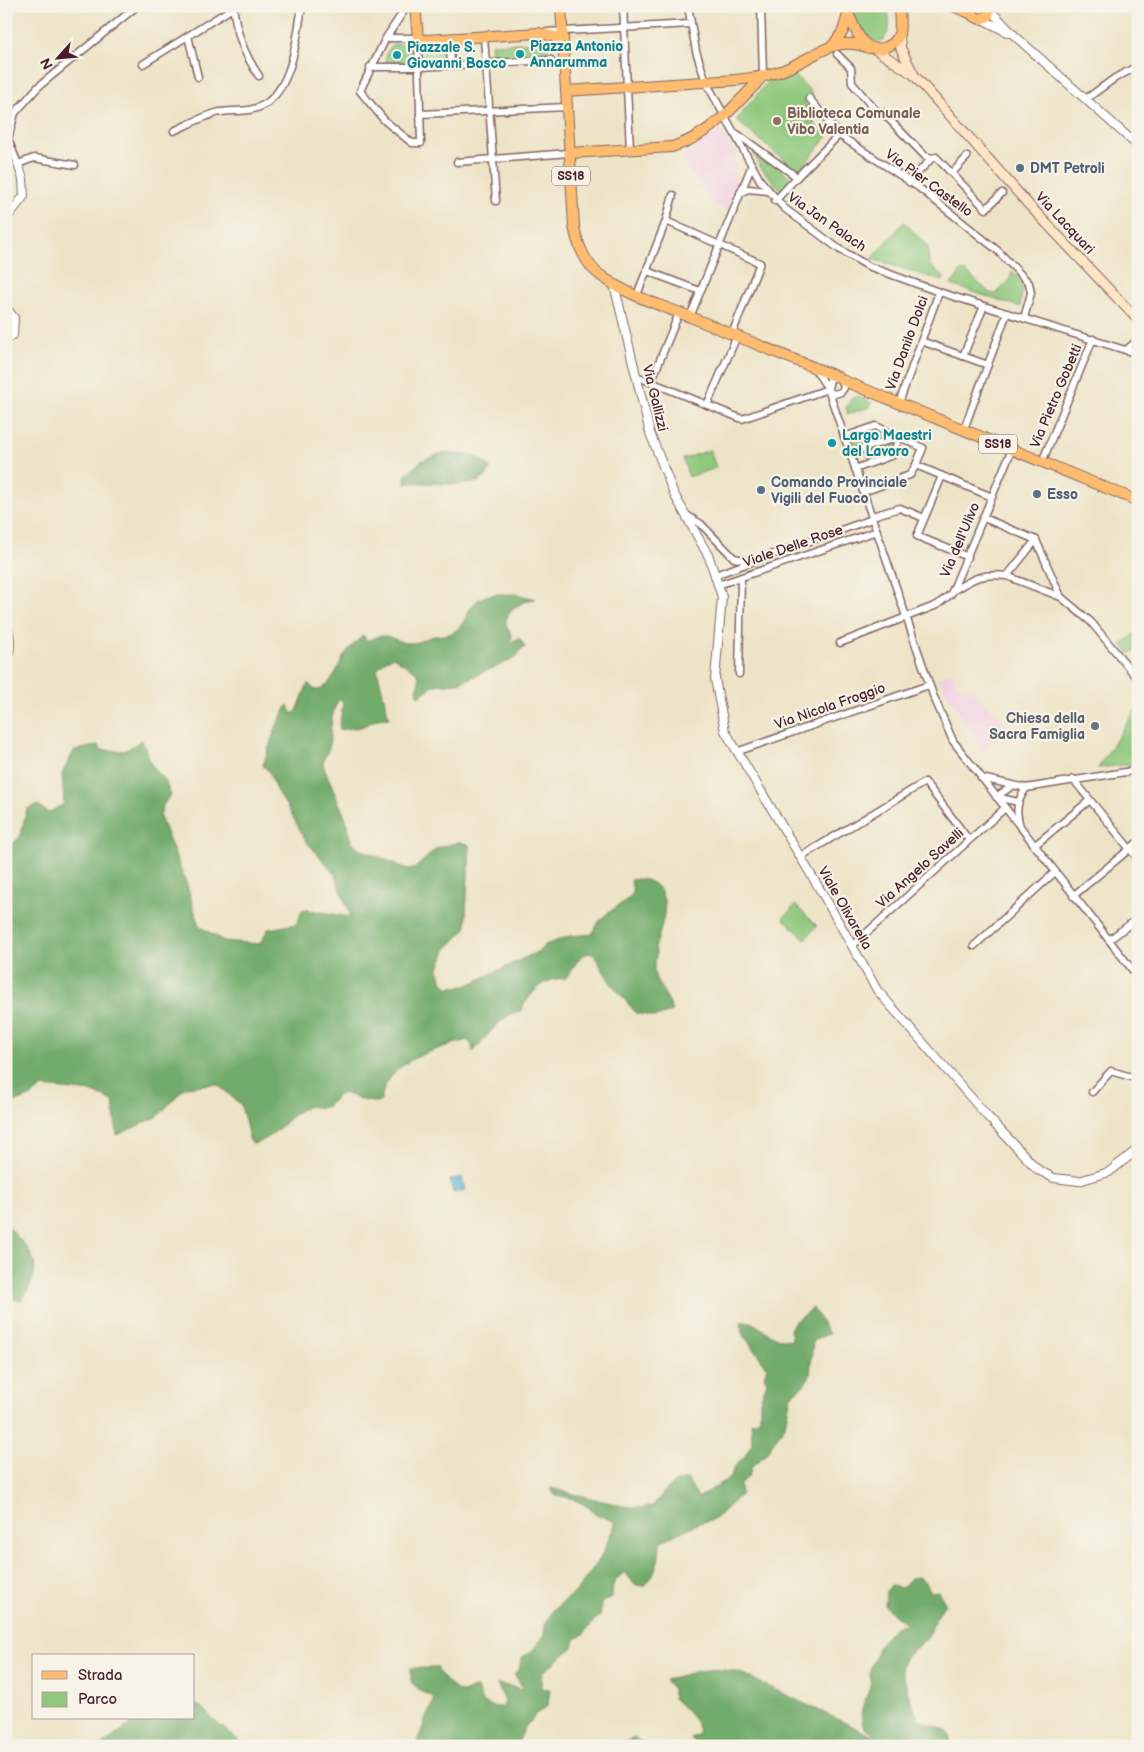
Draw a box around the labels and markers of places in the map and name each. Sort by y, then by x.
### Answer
place label: Piazza Antonio Annarumma [529,38,623,71]
place label: Piazzale S. Giovanni Bosco [407,39,506,72]
marker: Piazza Antonio Annarumma [514,48,526,60]
marker: Piazzale S. Giovanni Bosco [391,49,403,61]
place label: Biblioteca Comunale Vibo Valentia [787,105,921,138]
marker: Biblioteca Comunale Vibo Valentia [771,115,783,127]
place label: DMT Petroli [1030,160,1105,177]
marker: DMT Petroli [1014,162,1026,174]
place label: Largo Maestri del Lavoro [842,427,932,460]
marker: Largo Maestri del Lavoro [826,437,838,449]
place label: Comando Provinciale Vigili del Fuoco [771,474,907,507]
marker: Comando Provinciale Vigili del Fuoco [755,484,767,496]
place label: Esso [1047,486,1078,503]
marker: Esso [1031,488,1043,500]
place label: Chiesa della Sacra Famiglia [989,710,1085,743]
marker: Chiesa della Sacra Famiglia [1089,720,1101,732]

